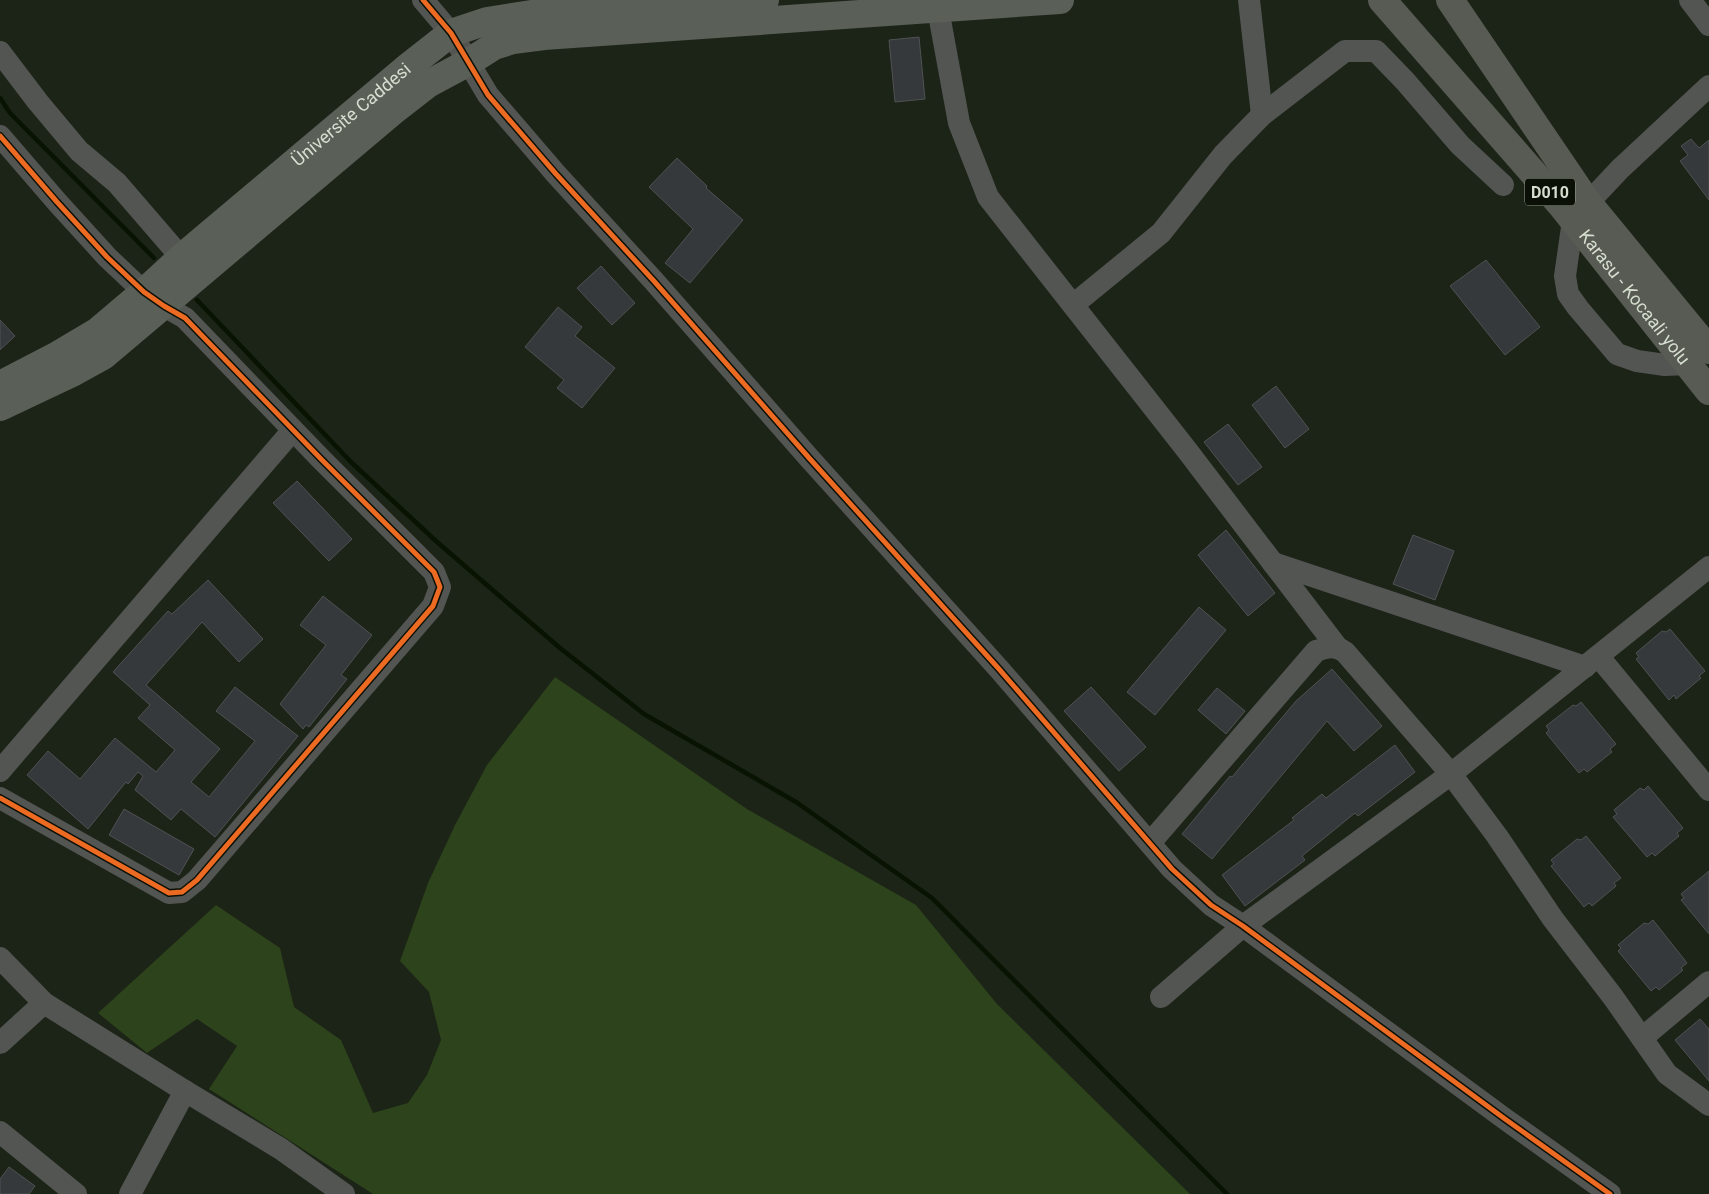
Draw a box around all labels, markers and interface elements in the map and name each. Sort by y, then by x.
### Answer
street label: Üniversite Caddesi [287,58,415,170]
road number: D010 [1525,178,1575,206]
street label: Karasu - Kocaali yolu [1575,225,1695,369]

